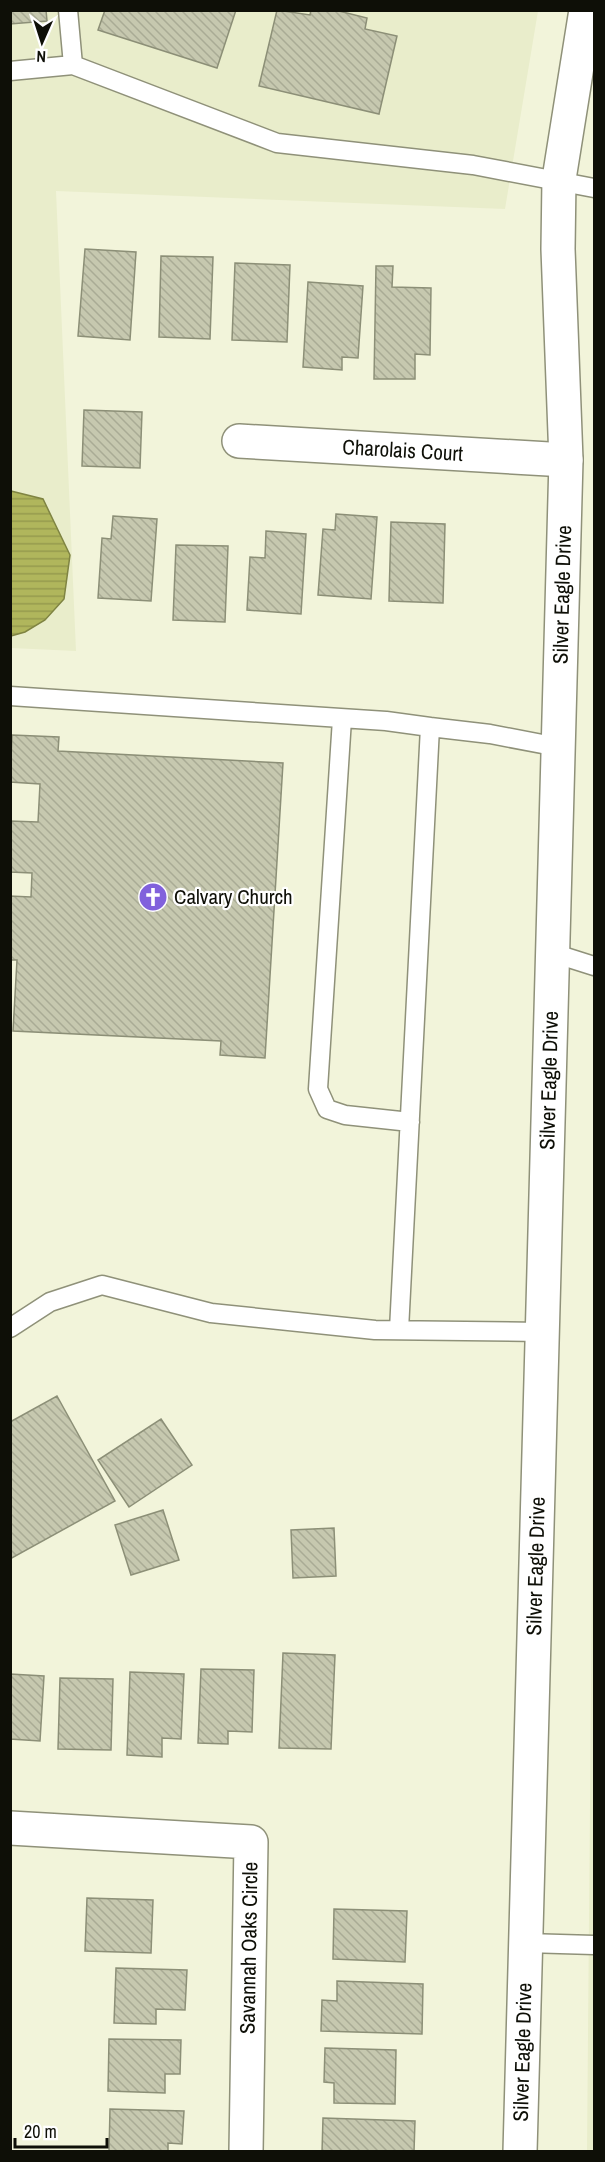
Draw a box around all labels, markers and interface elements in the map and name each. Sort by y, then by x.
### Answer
north arrow [12,12,72,72]
text: N [36,46,47,68]
street label: Charolais Court [342,432,464,468]
street label: Silver Eagle Drive [545,525,578,664]
church icon: Calvary Church [137,881,169,913]
place label: Calvary Church [174,882,293,911]
street label: Silver Eagle Drive [532,1011,565,1150]
street label: Silver Eagle Drive [519,1496,552,1636]
street label: Savannah Oaks Circle [232,1862,265,2034]
street label: Silver Eagle Drive [506,1982,539,2122]
scale bar [15,2111,106,2149]
text: 20 m [24,2119,57,2144]

